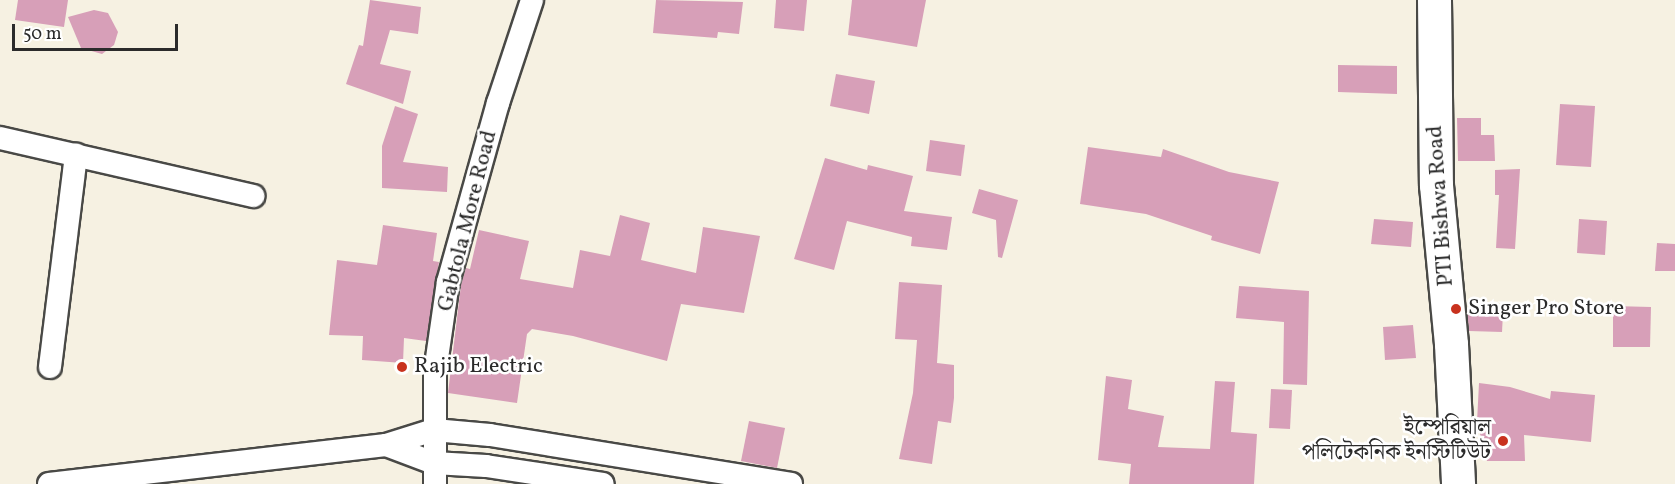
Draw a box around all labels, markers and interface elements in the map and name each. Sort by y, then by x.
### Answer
scale bar [15,12,182,50]
text: 50 m [23,22,62,47]
street label: PTI Bishwa Road [1422,125,1460,287]
street label: Gabtola More Road [433,128,503,314]
place label: Singer Pro Store [1468,296,1624,322]
marker: Singer Pro Store [1449,302,1463,316]
place label: Rajib Electric [414,354,543,380]
marker: Rajib Electric [395,360,409,374]
place label: ইম্পেরিয়াল পলিটেকনিক ইনস্টিটিউট [1302,415,1491,466]
marker: ইম্পেরিয়াল পলিটেকনিক ইনস্টিটিউট [1496,434,1510,448]

